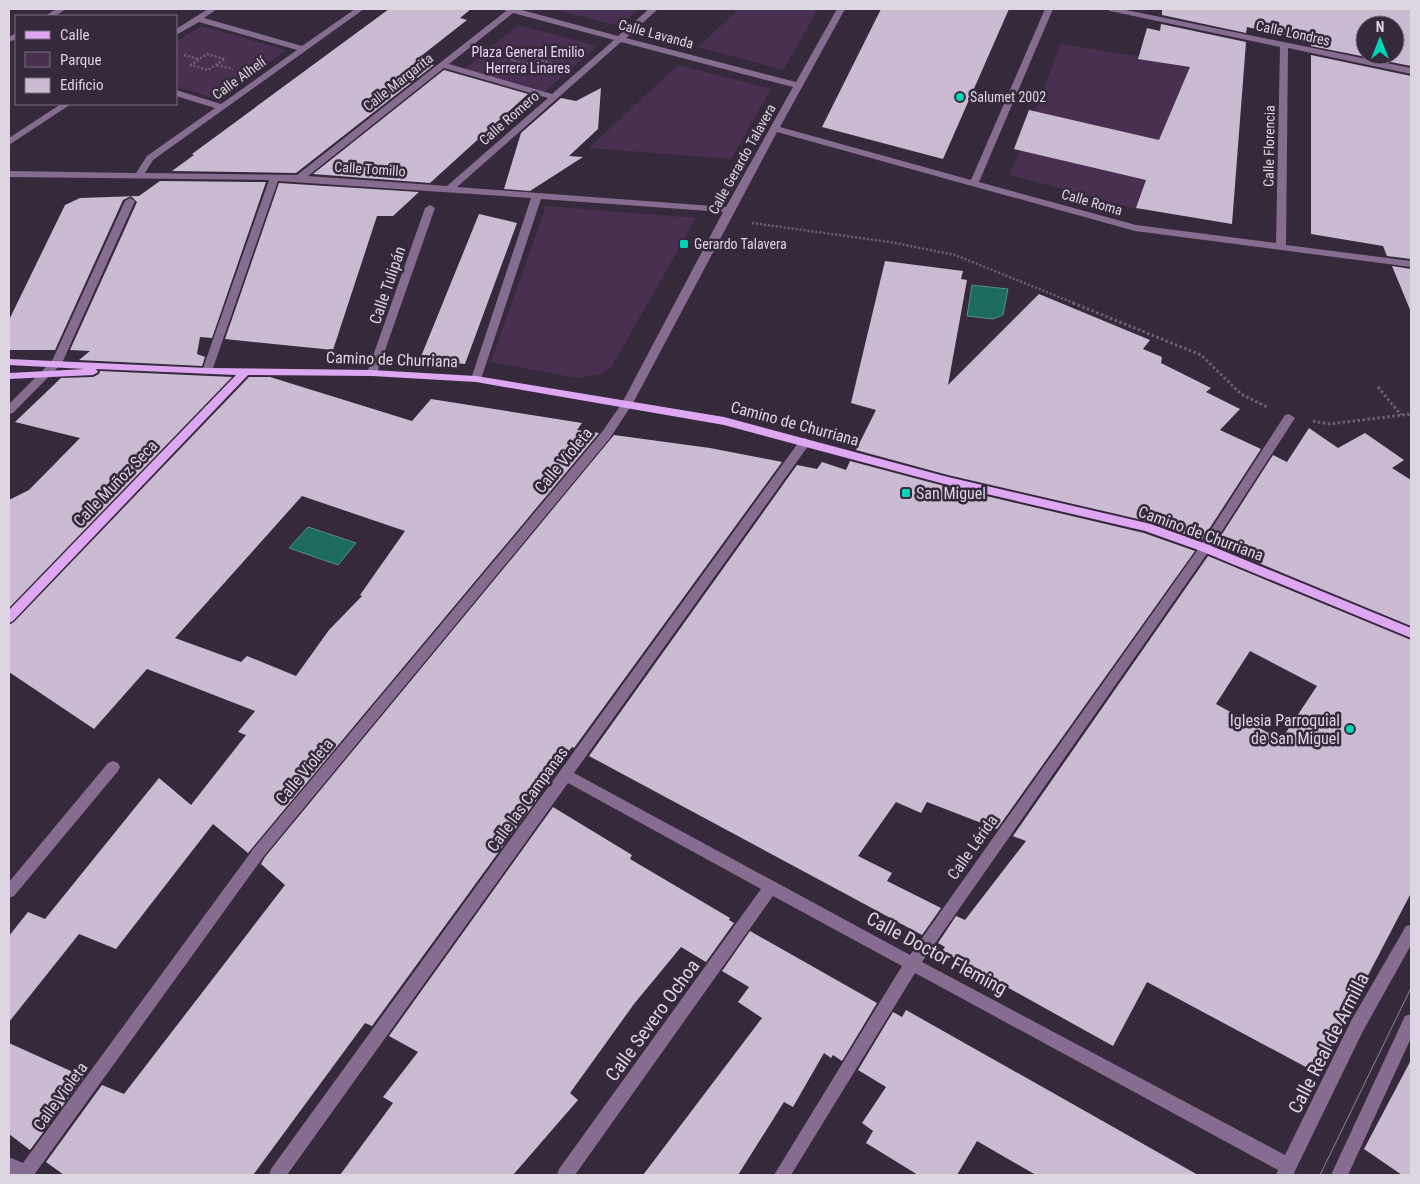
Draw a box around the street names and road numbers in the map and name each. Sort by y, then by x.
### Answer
street label: Calle Lavanda [617,16,695,52]
street label: Calle Londres [1254,17,1332,49]
street label: Calle Margarita [360,50,436,114]
street label: Calle Alhelí [209,53,269,103]
street label: Calle Romero [476,88,542,148]
street label: Calle Gerardo Talavera [705,101,779,217]
street label: Calle Florencia [1260,105,1278,187]
street label: Calle Tomillo [334,159,406,179]
street label: Calle Roma [1060,186,1124,218]
street label: Calle Tulipán [365,244,410,327]
street label: Camino de Churriana [326,348,458,371]
street label: Camino de Churriana [729,397,861,450]
street label: Calle Violeta [531,424,596,497]
street label: Calle Muñoz Seca [70,436,161,530]
street label: Camino de Churriana [1136,502,1266,565]
street label: Calle Violeta [272,735,337,808]
street label: Calle las Campanas [483,743,572,855]
street label: Calle Lérida [943,811,1002,883]
street label: Calle Doctor Fleming [863,907,1011,1000]
street label: Calle Severo Ochoa [601,955,704,1086]
street label: Calle Real de Armilla [1283,969,1374,1117]
street label: Calle Violeta [29,1059,91,1134]

